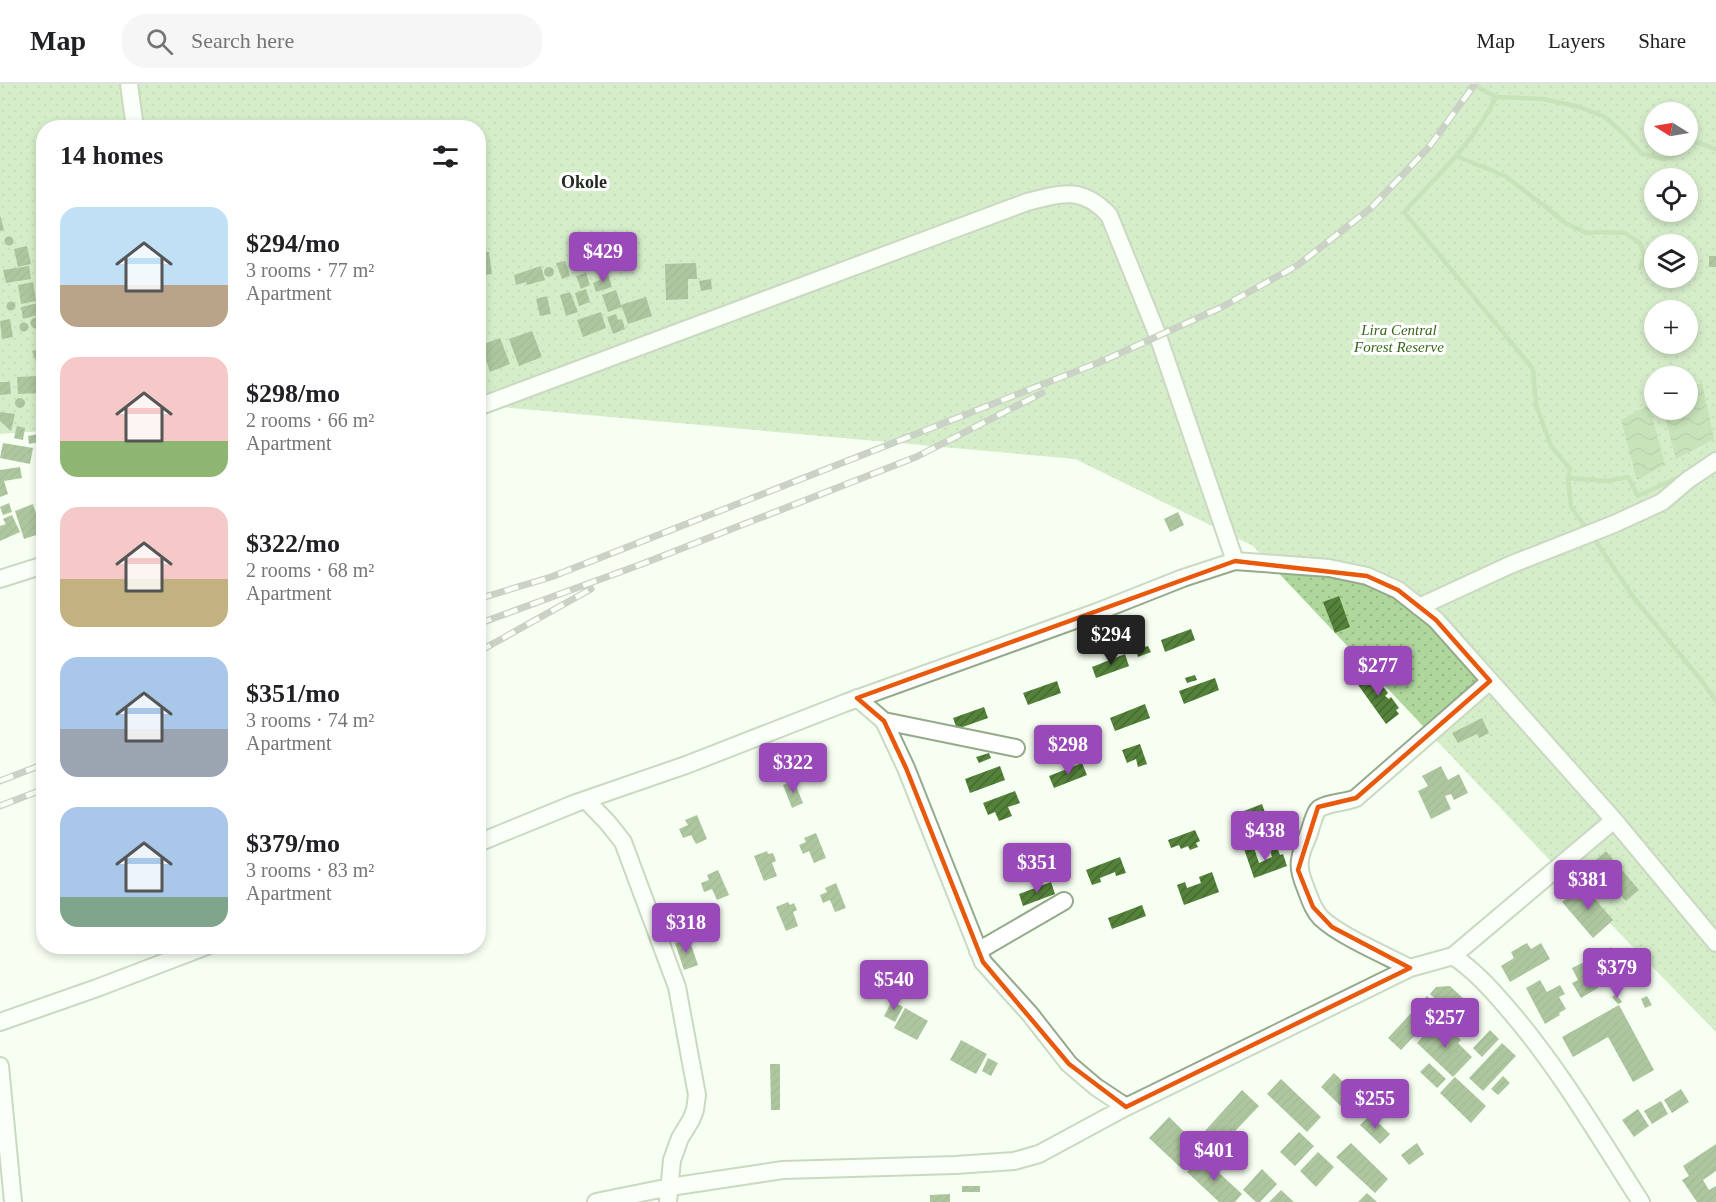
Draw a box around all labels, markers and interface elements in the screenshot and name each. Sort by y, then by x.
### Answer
search box [122,14,542,68]
text: Map [30,25,86,56]
icon: search [143,25,176,58]
text: Search here [191,28,294,53]
text: Map [1477,29,1515,53]
text: Layers [1548,29,1605,53]
text: Share [1638,29,1686,53]
north arrow [1644,102,1698,156]
map controls [1644,102,1698,420]
icon: filters [429,140,462,173]
text: 14 homes [60,141,163,170]
button: locate [1644,168,1698,222]
district label: Okole [561,172,607,192]
text: $294/mo [246,229,340,258]
icon: home [108,231,180,303]
pin: $429 [567,232,639,283]
button: layers [1644,234,1698,288]
text: $429 [583,240,623,262]
text: 3 rooms · 77 m² [246,259,374,281]
text: Apartment [246,282,332,304]
button: + [1644,300,1698,354]
park label: Lira Central Forest Reserve [1353,322,1444,355]
button: − [1644,366,1698,420]
text: $298/mo [246,379,340,408]
icon: home [108,381,180,453]
text: 2 rooms · 66 m² [246,409,374,431]
text: Apartment [246,432,332,454]
text: $322/mo [246,529,340,558]
icon: home [108,531,180,603]
text: 2 rooms · 68 m² [246,559,374,581]
text: Apartment [246,582,332,604]
pin: $294 [1075,615,1147,666]
text: $294 [1091,623,1131,645]
pin: $277 [1342,646,1414,697]
text: $277 [1358,654,1398,676]
text: $351/mo [246,679,340,708]
icon: home [108,681,180,753]
text: 3 rooms · 74 m² [246,709,374,731]
pin: $298 [1032,725,1104,776]
text: Apartment [246,732,332,754]
text: $298 [1048,733,1088,755]
pin: $322 [757,743,829,794]
text: $322 [773,751,813,773]
pin: $438 [1229,811,1301,862]
text: $438 [1245,819,1285,841]
text: $379/mo [246,829,340,858]
icon: home [108,831,180,903]
pin: $351 [1001,843,1073,894]
text: $351 [1017,851,1057,873]
text: 3 rooms · 83 m² [246,859,374,881]
pin: $381 [1552,860,1624,911]
text: $381 [1568,868,1608,890]
text: Apartment [246,882,332,904]
pin: $318 [650,903,722,954]
text: $318 [666,911,706,933]
pin: $379 [1581,948,1653,999]
text: $379 [1597,956,1637,978]
pin: $540 [858,960,930,1011]
text: $540 [874,968,914,990]
pin: $257 [1409,998,1481,1049]
text: $257 [1425,1006,1465,1028]
pin: $255 [1339,1079,1411,1130]
text: $255 [1355,1087,1395,1109]
pin: $401 [1178,1131,1250,1182]
text: $401 [1194,1139,1234,1161]

